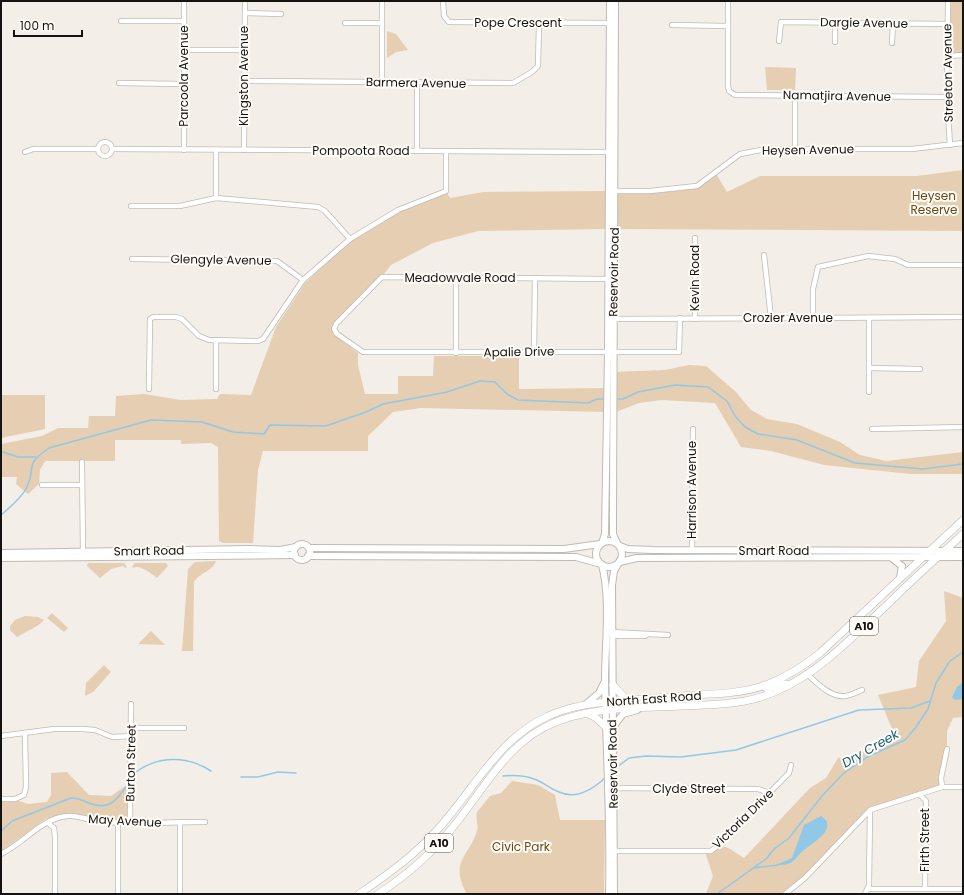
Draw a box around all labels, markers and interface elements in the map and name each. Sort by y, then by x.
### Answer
scale bar [14,12,82,38]
street label: Dargie Avenue [820,13,908,32]
street label: Pope Crescent [474,14,562,31]
text: 100 m [20,17,54,34]
street label: Streeton Avenue [938,23,957,123]
street label: Parcoola Avenue [175,25,192,127]
street label: Kingston Avenue [235,26,252,126]
street label: Barmera Avenue [366,73,466,92]
street label: Namatjira Avenue [783,86,891,105]
street label: Heysen Avenue [762,140,854,159]
street label: Pompoota Road [312,142,410,159]
park label: Heysen Reserve [910,187,958,218]
street label: Reservoir Road [604,227,623,317]
street label: Kevin Road [686,245,703,311]
street label: Glengyle Avenue [170,250,272,269]
street label: Meadowvale Road [404,269,516,286]
street label: Crozier Avenue [743,309,833,326]
street label: Apalie Drive [483,342,555,361]
street label: Harrison Avenue [683,441,700,539]
street label: Smart Road [113,541,185,560]
street label: Smart Road [739,542,809,559]
road number: A10 [850,617,878,635]
street label: North East Road [606,687,702,710]
street label: Reservoir Road [603,719,622,809]
street label: Burton Street [121,724,140,802]
water label: Dry Creek [838,724,903,772]
street label: Clyde Street [653,780,725,797]
street label: Victoria Drive [708,785,777,852]
street label: Firth Street [916,808,933,872]
street label: May Avenue [88,810,162,831]
road number: A10 [425,834,453,852]
park label: Civic Park [492,838,551,855]

